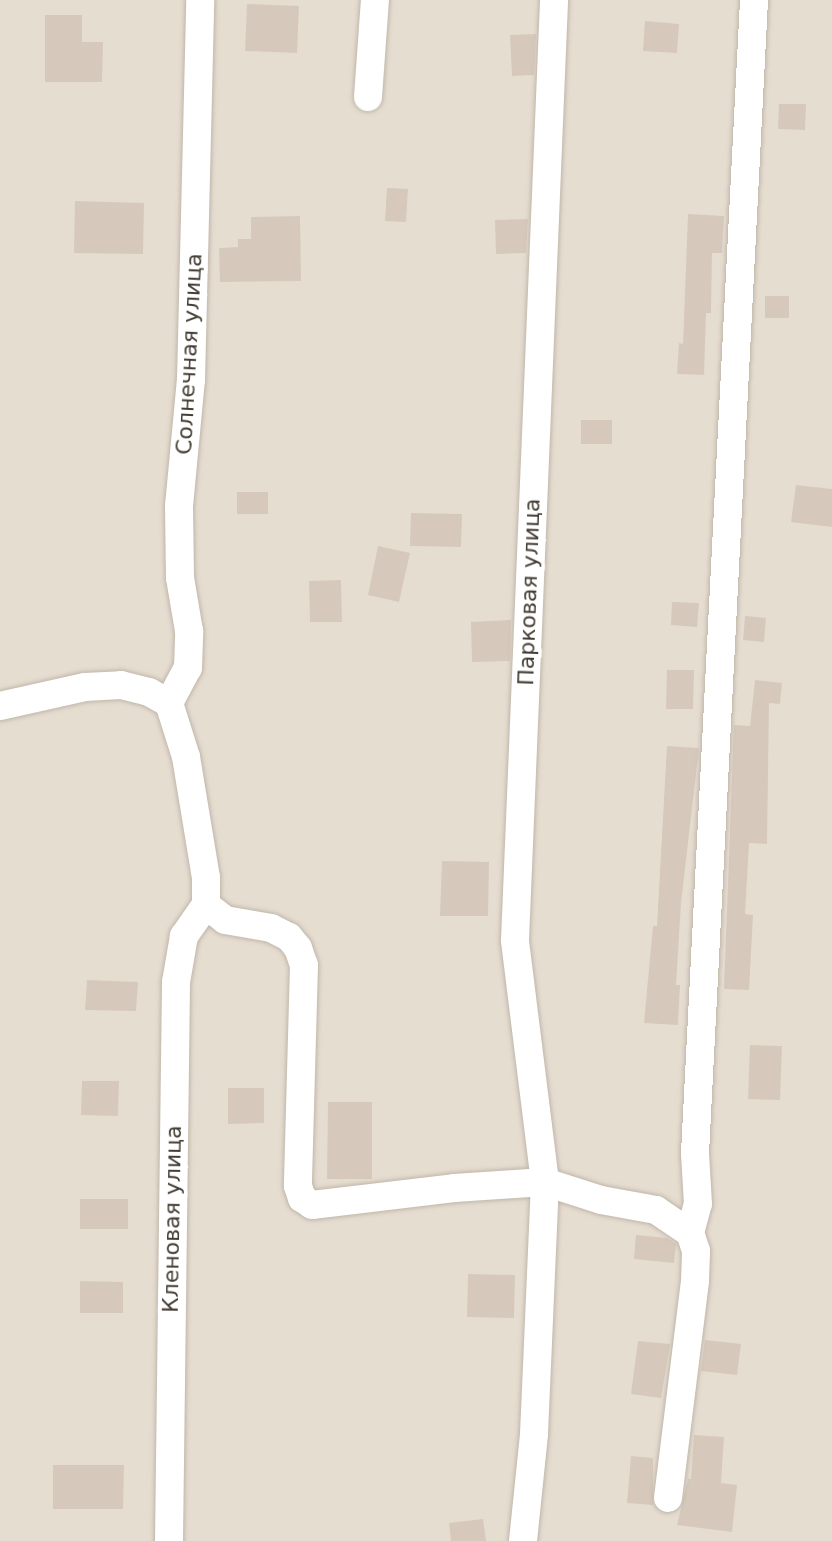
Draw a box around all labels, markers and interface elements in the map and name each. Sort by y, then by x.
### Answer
street label: Солнечная улица [171,253,207,455]
street label: Парковая улица [513,498,545,686]
street label: Кленовая улица [157,1125,187,1313]

